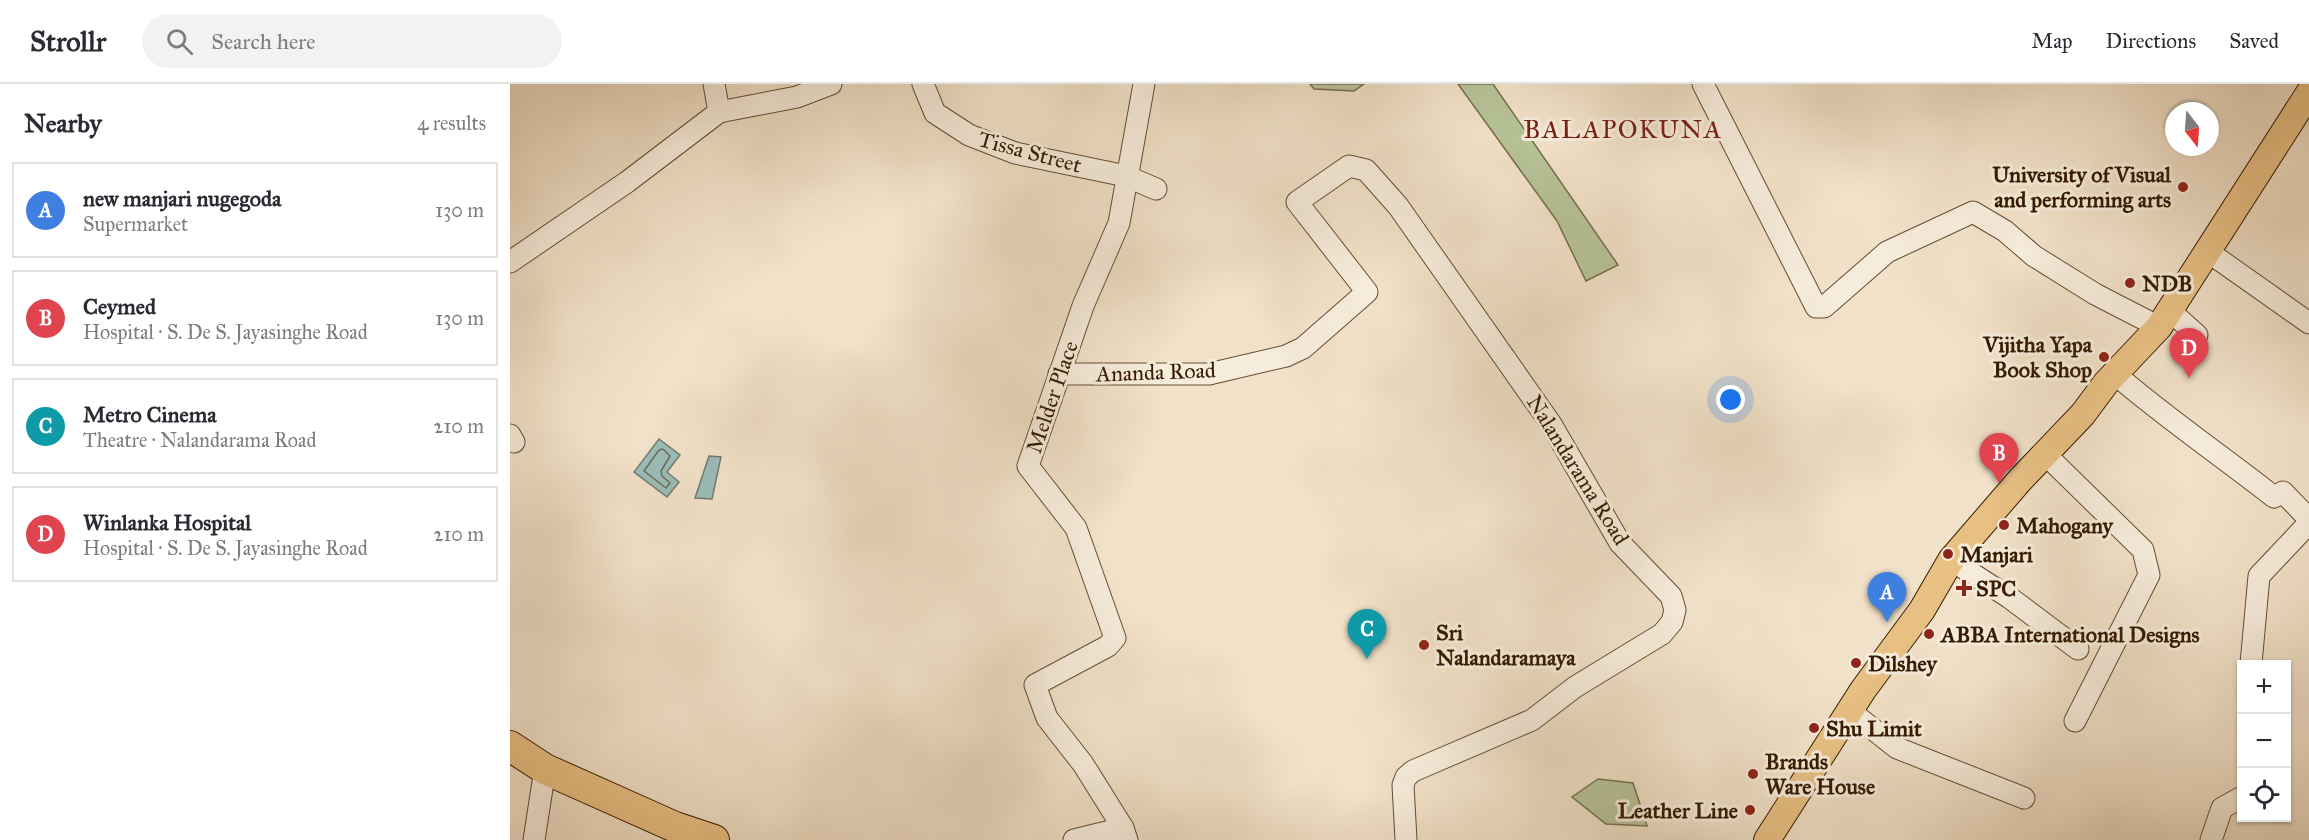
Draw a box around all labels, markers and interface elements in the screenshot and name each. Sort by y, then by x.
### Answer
search box [142,14,562,68]
text: Strollr [30,24,106,59]
icon: search [163,25,196,58]
text: Search here [211,28,315,55]
text: Map [2032,28,2073,54]
text: Directions [2106,28,2196,54]
text: Saved [2229,28,2279,54]
north arrow [2165,102,2219,156]
text: Nearby [24,107,102,139]
text: 4 results [417,111,486,135]
district label: BALAPOKUNA [1523,113,1723,145]
street label: Tissa Street [975,125,1085,179]
place label: University of Visual and performing arts [1992,161,2172,213]
marker: University of Visual and performing arts [2176,180,2190,194]
text: new manjari nugegoda [83,185,281,212]
text: A [39,198,52,222]
text: 130 m [435,198,484,222]
text: Supermarket [83,212,188,236]
place label: NDB [2142,270,2192,297]
marker: NDB [2123,276,2137,290]
text: Ceymed [83,293,156,320]
text: B [39,306,52,330]
text: 130 m [435,306,484,330]
text: Hospital · S. De S. Jayasinghe Road [83,320,368,344]
pin: D [2170,328,2208,378]
place label: Vijitha Yapa Book Shop [1982,331,2093,383]
street label: Melder Place [1020,337,1084,457]
marker: Vijitha Yapa Book Shop [2097,350,2111,364]
street label: Ananda Road [1095,356,1216,388]
your location [1716,385,1745,414]
street label: Nalandarama Road [1521,390,1635,550]
text: Metro Cinema [83,401,216,428]
text: C [39,414,52,438]
text: 210 m [434,414,484,438]
text: Theatre · Nalandarama Road [83,428,317,452]
pin: B [1980,434,2018,483]
text: Winlanka Hospital [83,509,251,536]
place label: Mahogany [2016,512,2114,539]
marker: Mahogany [1997,518,2011,532]
text: D [38,522,53,546]
text: 210 m [434,522,484,546]
text: Hospital · S. De S. Jayasinghe Road [83,536,368,560]
place label: Manjari [1960,541,2034,568]
marker: Manjari [1941,547,1955,561]
pin: A [1868,572,1906,622]
place label: SPC [1976,575,2016,602]
marker: SPC [1957,581,1971,595]
pin: C [1348,610,1386,659]
place label: Sri Nalandaramaya [1436,619,1576,671]
place label: ABBA International Designs [1939,621,2200,648]
marker: ABBA International Designs [1922,627,1936,641]
marker: Sri Nalandaramaya [1417,638,1431,652]
place label: Dilshey [1868,650,1939,677]
marker: Dilshey [1849,656,1863,670]
map controls [2237,660,2291,822]
button: + [2237,660,2291,714]
button: − [2237,714,2291,768]
place label: Shu Limit [1826,715,1922,742]
marker: Shu Limit [1807,721,1821,735]
place label: Brands Ware House [1765,748,1875,800]
marker: Brands Ware House [1746,767,1760,781]
button: locate [2237,768,2291,822]
place label: Leather Line [1618,797,1738,824]
marker: Leather Line [1743,803,1757,817]

